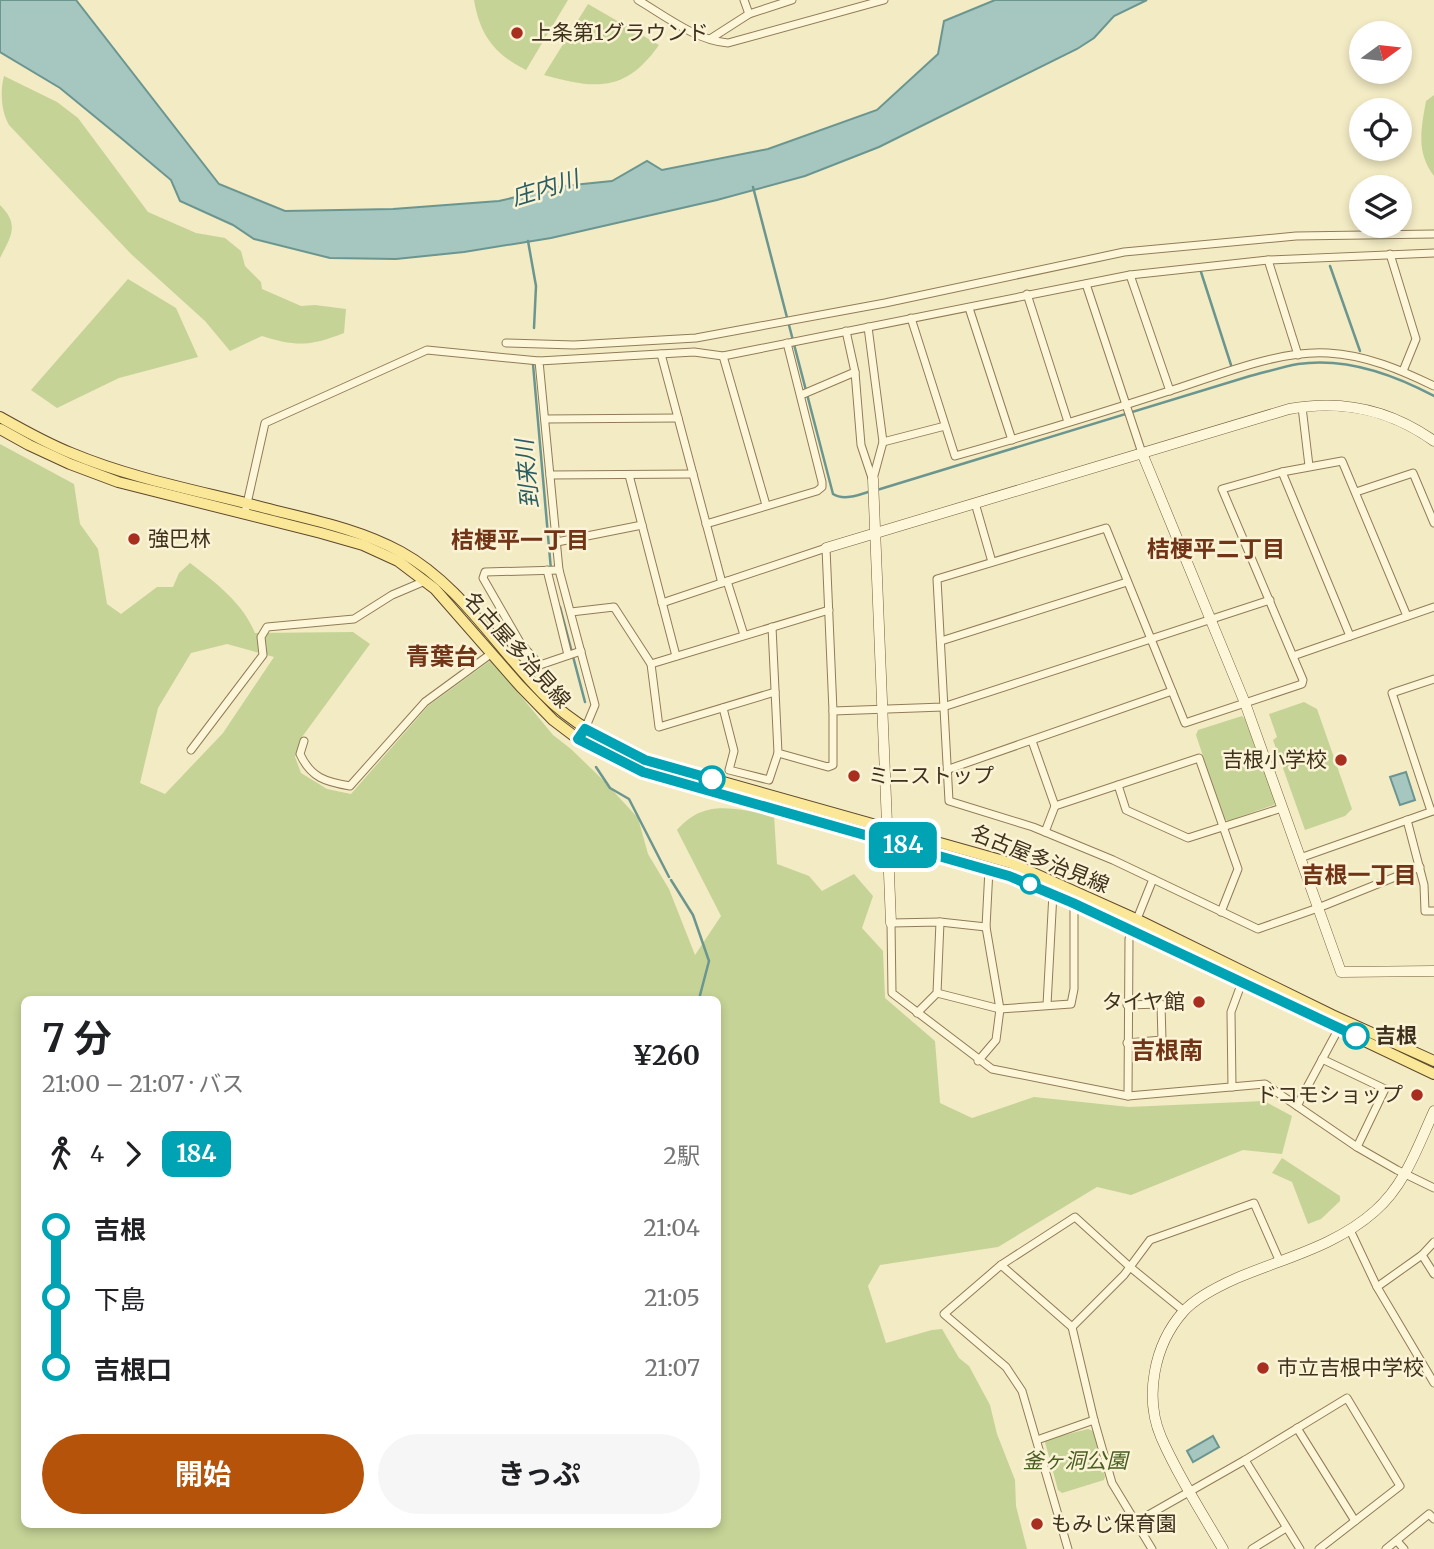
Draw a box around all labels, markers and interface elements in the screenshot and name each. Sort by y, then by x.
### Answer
place label: 上条第1グラウンド [531,19,709,46]
north arrow [1349,21,1412,84]
map controls [1349,21,1412,238]
marker: 上条第1グラウンド [509,25,525,41]
button: locate [1349,98,1412,161]
water label: 庄内川 [508,163,585,211]
button: layers [1349,175,1412,238]
water label: 到来川 [509,435,544,510]
place label: 強巴林 [148,525,211,552]
district label: 桔梗平一丁目 [451,525,589,554]
marker: 強巴林 [126,531,142,547]
district label: 桔梗平二丁目 [1147,534,1285,563]
street label: 名古屋多治見線 [458,586,577,713]
district label: 青葉台 [406,641,478,672]
place label: 吉根小学校 [1222,746,1327,773]
marker: 吉根小学校 [1333,752,1349,768]
place label: ミニストップ [868,762,994,789]
unlabelled marker [699,766,725,792]
marker: ミニストップ [846,768,862,784]
street label: 名古屋多治見線 [967,818,1113,899]
line badge: 184 [863,822,943,868]
text: 184 [883,829,923,860]
district label: 吉根一丁目 [1302,860,1417,889]
unlabelled marker [1020,874,1040,894]
place label: タイヤ館 [1102,988,1185,1015]
marker: タイヤ館 [1191,994,1207,1010]
text: 7 分 [42,1015,112,1062]
place label: 吉根 [1375,1022,1417,1049]
marker: 吉根 [1343,1023,1369,1049]
district label: 吉根南 [1131,1035,1203,1066]
text: ¥260 [632,1039,700,1072]
text: 21:00 – 21:07 · バス [42,1069,244,1098]
place label: ドコモショップ [1256,1081,1403,1108]
marker: ドコモショップ [1409,1087,1425,1103]
icon: walk [42,1135,80,1173]
icon: forward [114,1135,152,1173]
text: 184 [176,1138,217,1169]
text: 4 [90,1139,104,1168]
text: 2駅 [663,1141,700,1170]
text: 吉根 [94,1213,146,1246]
text: 21:04 [643,1213,700,1242]
text: 下島 [94,1283,146,1316]
text: 21:05 [644,1283,700,1312]
text: 吉根口 [94,1353,172,1386]
text: 21:07 [644,1353,700,1382]
place label: 市立吉根中学校 [1277,1354,1424,1381]
marker: 市立吉根中学校 [1255,1360,1271,1376]
button: 開始 [42,1434,364,1514]
button: きっぷ [378,1434,700,1514]
park label: 釜ヶ洞公園 [1023,1447,1130,1474]
place label: もみじ保育園 [1051,1510,1177,1537]
marker: もみじ保育園 [1029,1516,1045,1532]

